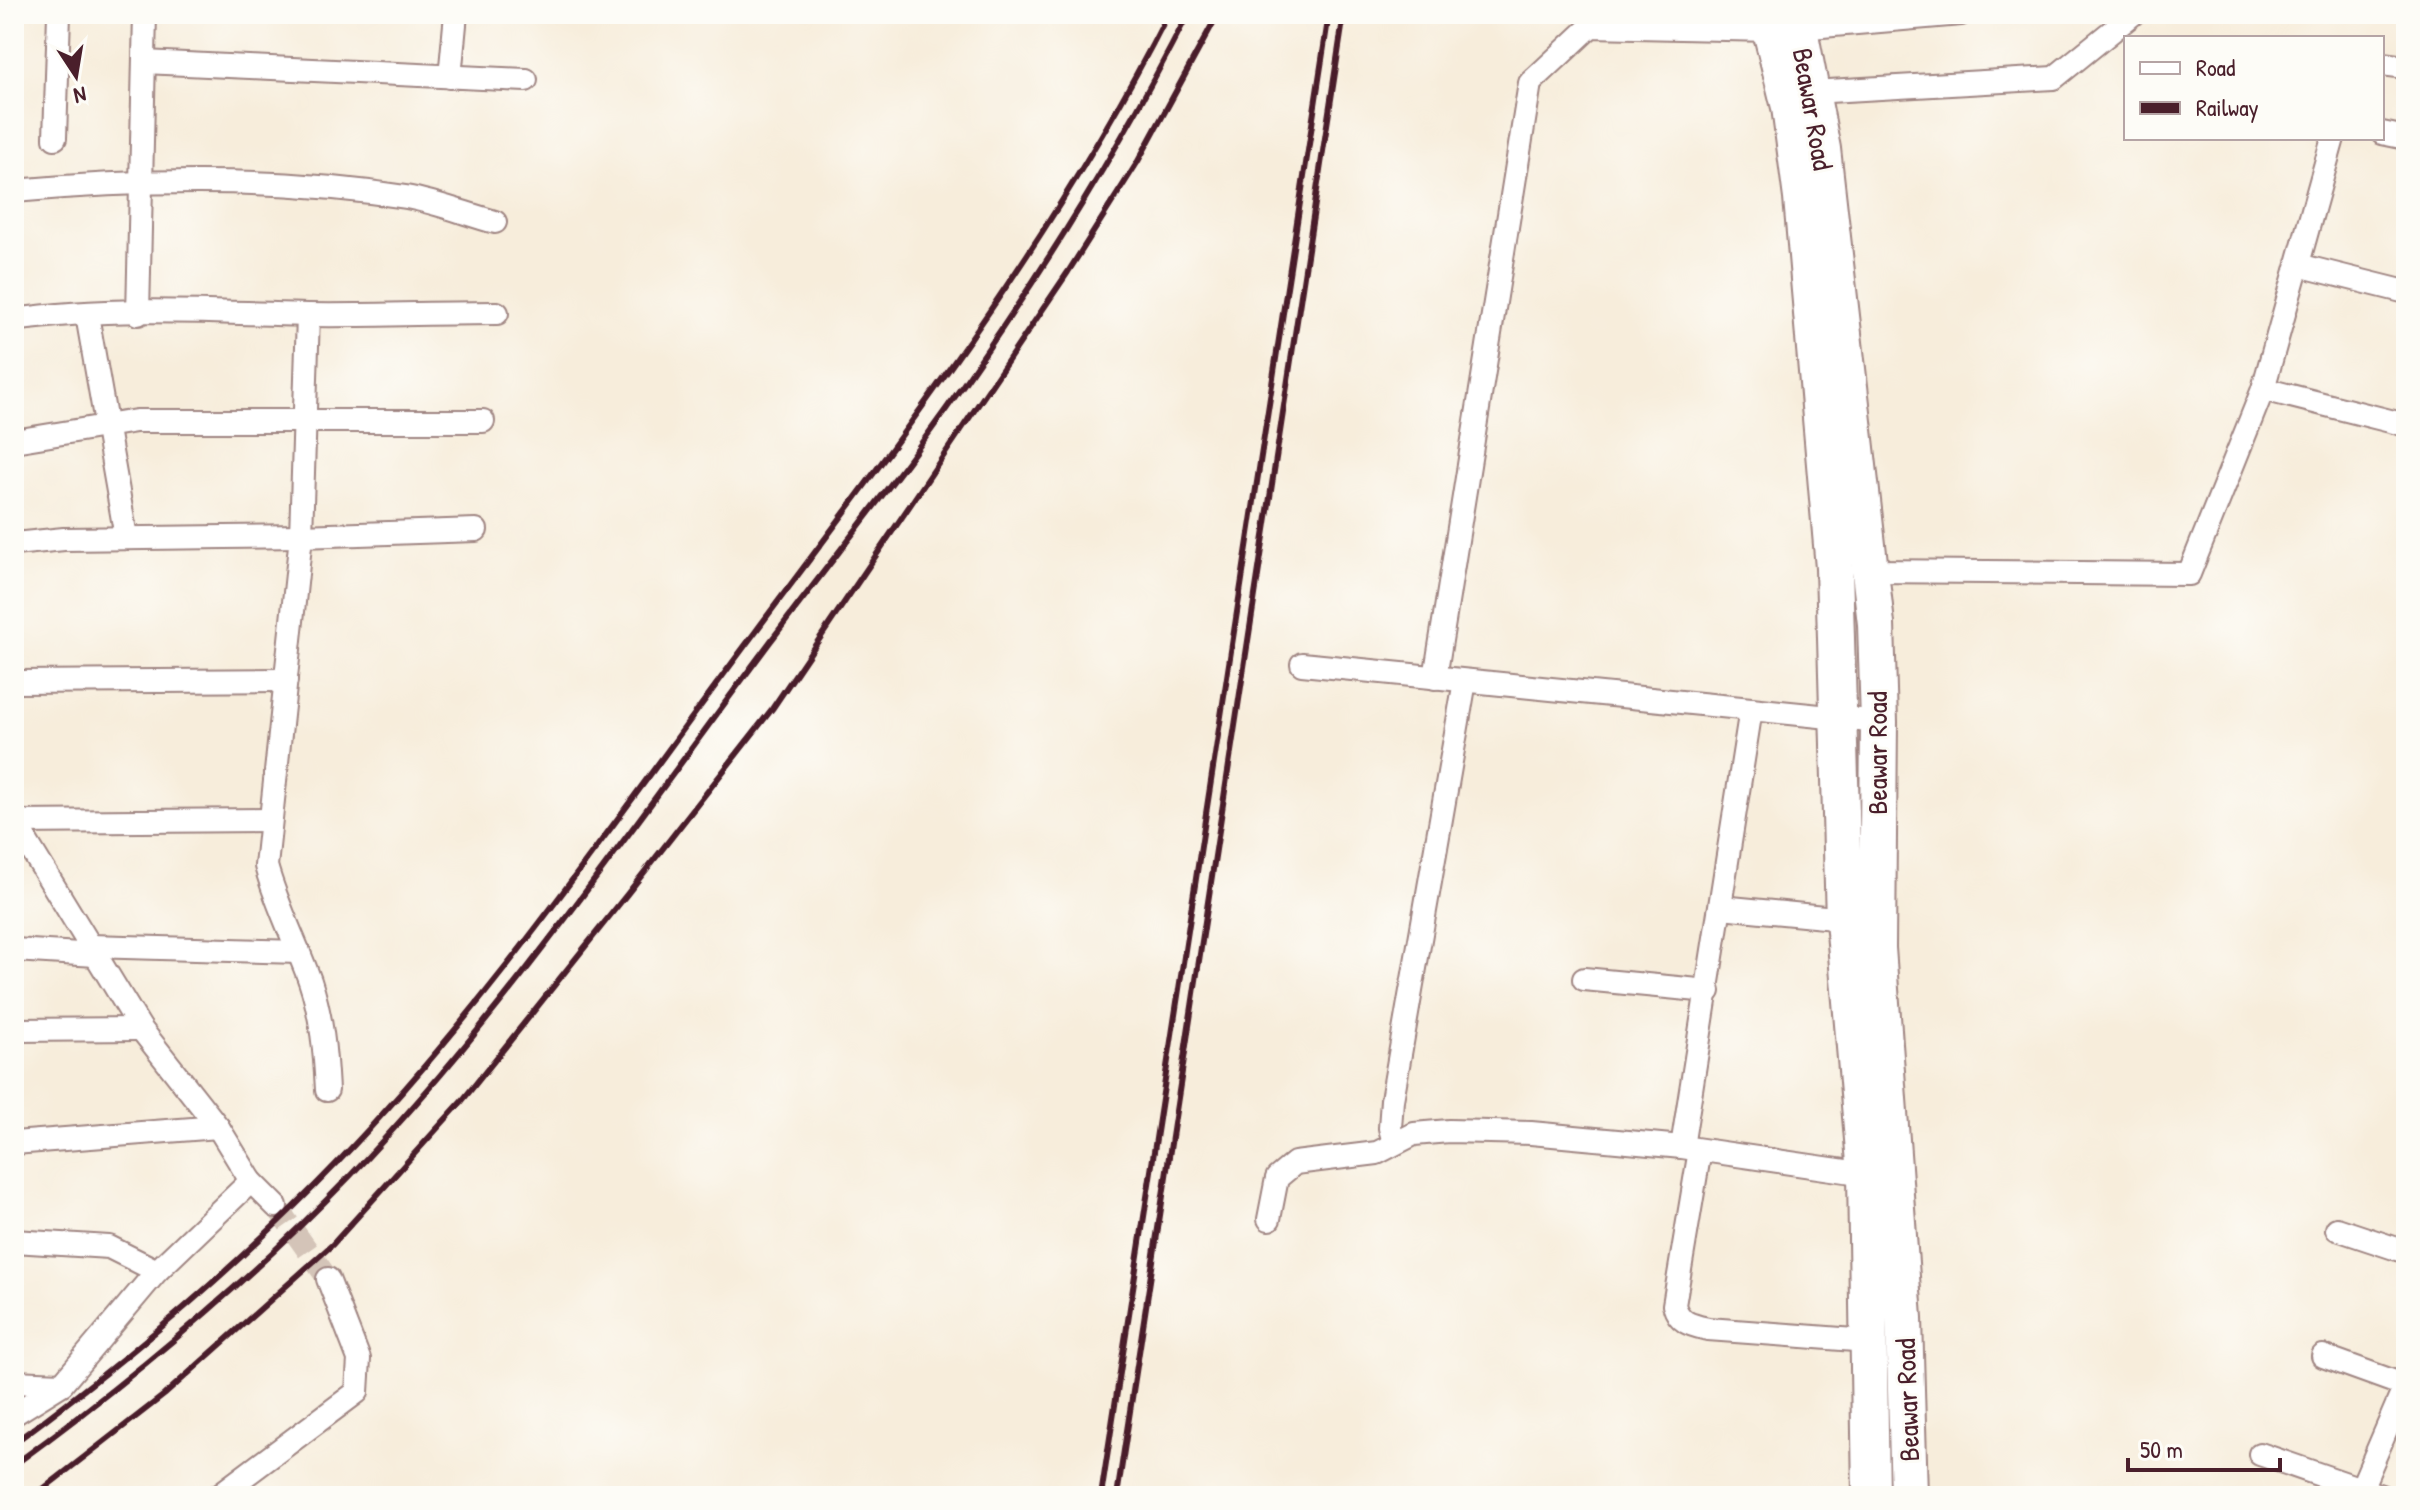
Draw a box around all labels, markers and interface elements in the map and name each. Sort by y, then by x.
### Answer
north arrow [36,36,116,116]
legend [2124,36,2384,140]
street label: Beawar Road [1784,45,1842,173]
text: Road [2196,51,2235,83]
text: N [71,80,89,112]
text: Railway [2196,91,2259,123]
street label: Beawar Road [1858,691,1896,815]
street label: Beawar Road [1886,1338,1928,1462]
scale bar [2128,1422,2280,1472]
text: 50 m [2140,1433,2183,1465]

